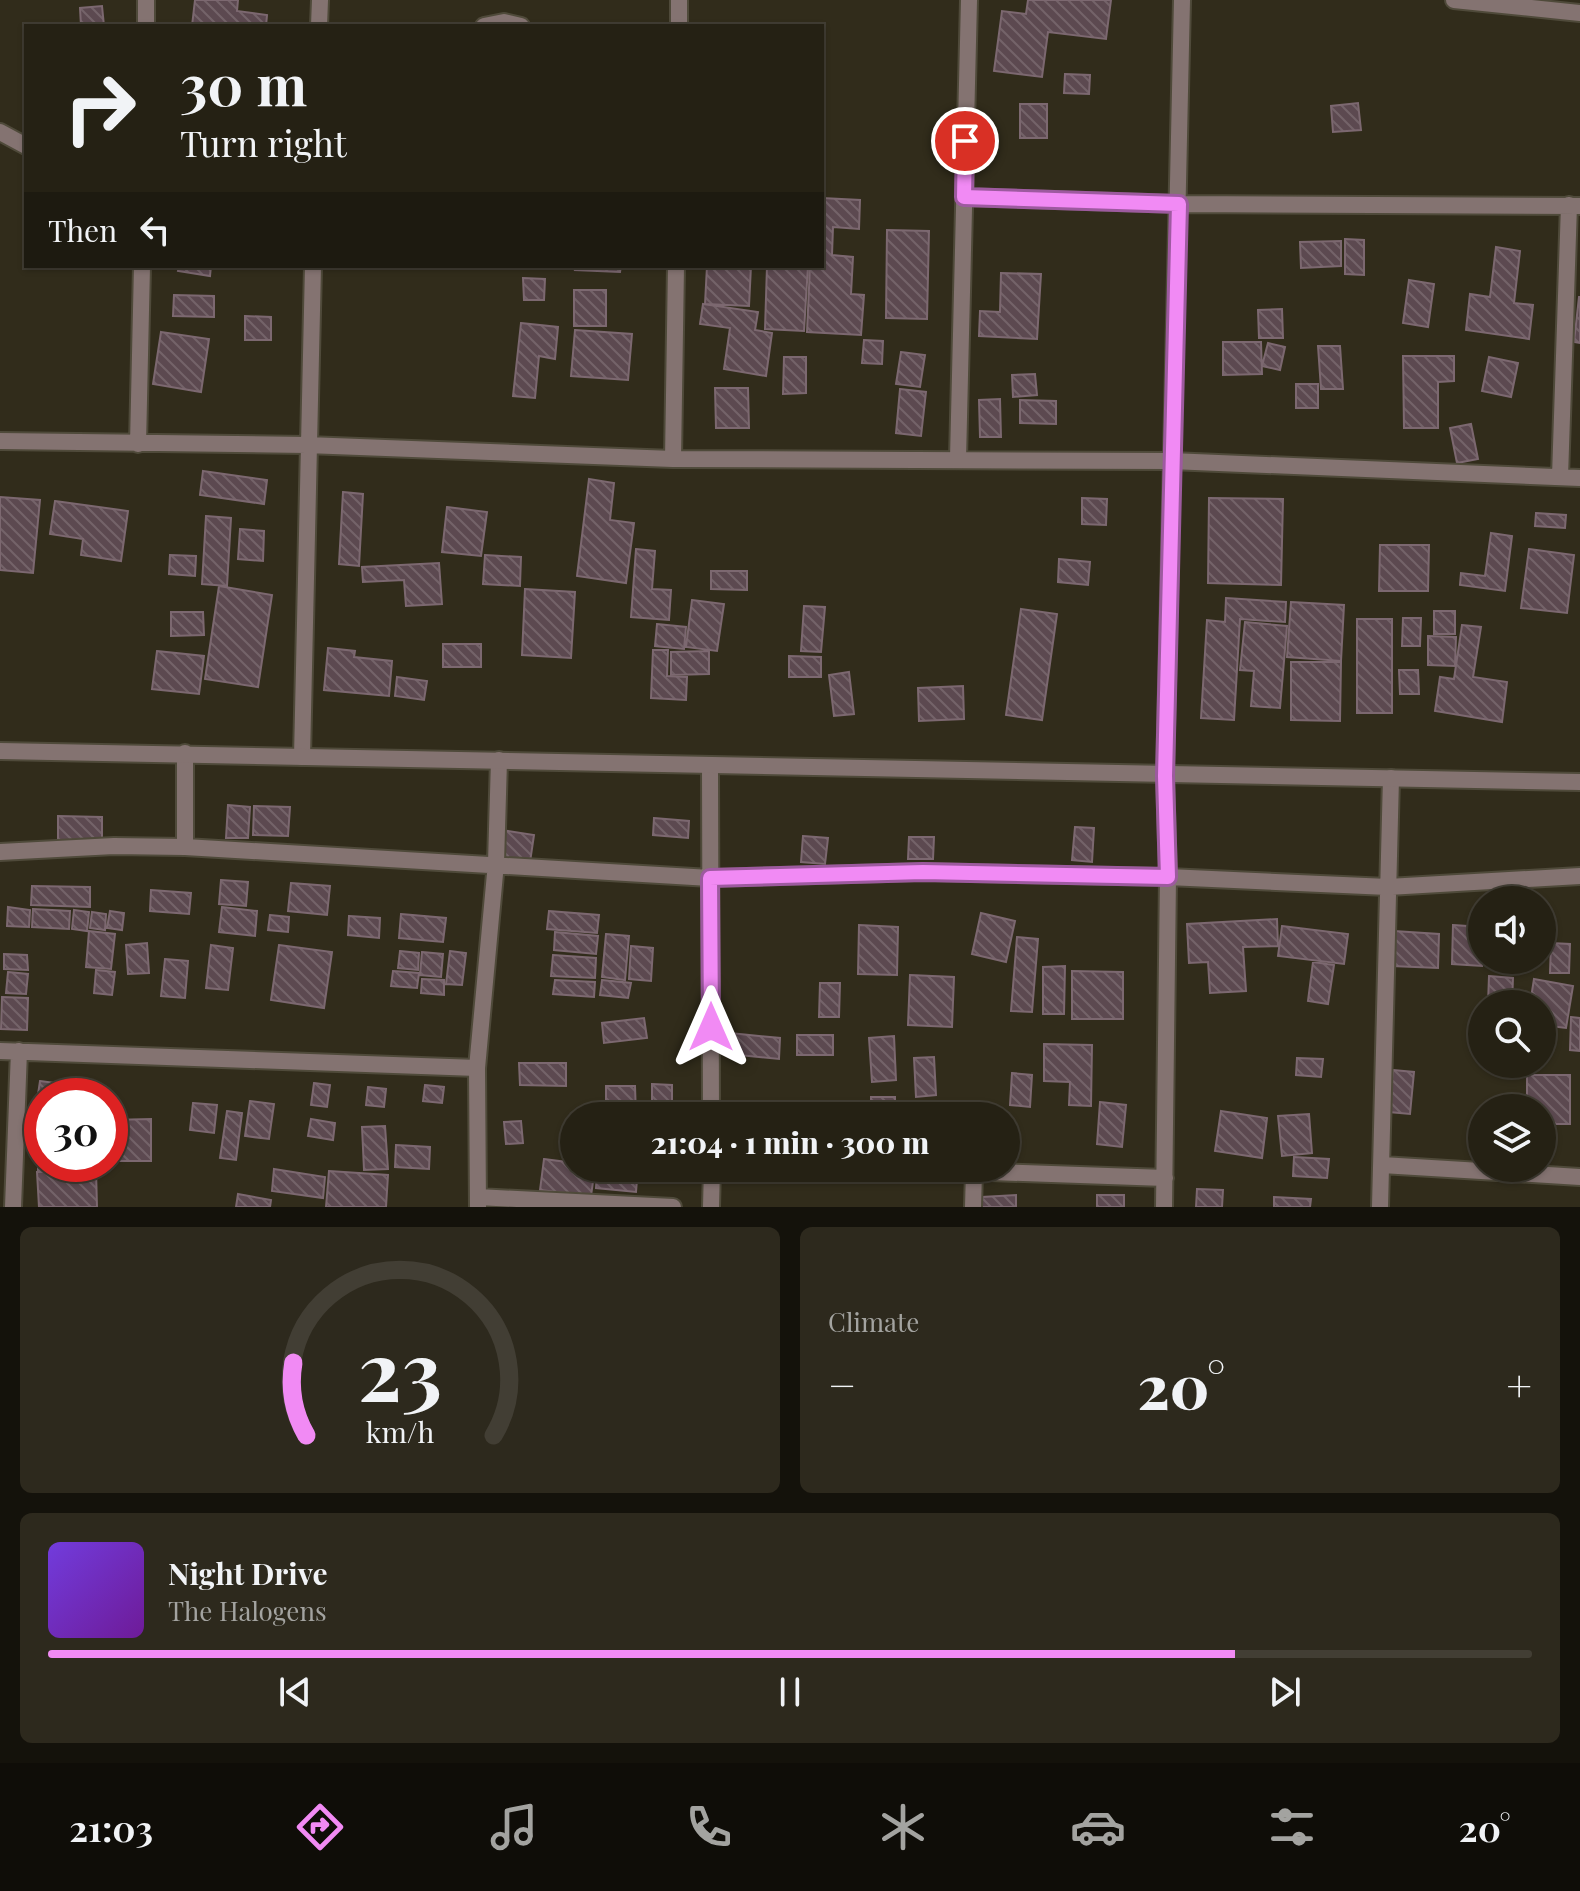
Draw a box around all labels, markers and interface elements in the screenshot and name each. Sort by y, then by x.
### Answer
text: 30 m [180,46,307,121]
icon: right [48,56,152,160]
pin [931,107,999,175]
text: Turn right [180,118,347,166]
icon: arrive [943,119,987,163]
icon: left [133,208,177,252]
text: Then [48,210,117,250]
map controls [1468,886,1556,1182]
button: sound [1468,886,1556,974]
position arrow [669,985,753,1069]
button: search [1468,990,1556,1078]
speed limit sign: 30 [24,1078,128,1182]
button: layers [1468,1094,1556,1182]
text: 21:04 · 1 min · 300 m [651,1122,929,1162]
text: Climate [828,1304,919,1339]
text: 23 [358,1312,442,1423]
text: 20° [1137,1344,1225,1424]
text: − [828,1354,856,1413]
text: + [1506,1354,1532,1413]
text: km/h [366,1412,434,1450]
text: Night Drive [168,1553,328,1593]
text: The Halogens [168,1593,327,1628]
icon: previous [273,1670,317,1714]
icon: pause [768,1670,812,1714]
icon: next [1263,1670,1307,1714]
icon: directions [292,1799,348,1855]
icon: music [486,1799,542,1855]
icon: phone [681,1799,737,1855]
icon: climate [875,1799,931,1855]
icon: car [1070,1799,1126,1855]
icon: filters [1264,1799,1320,1855]
text: 21:03 [69,1803,153,1851]
text: 20° [1459,1803,1511,1851]

